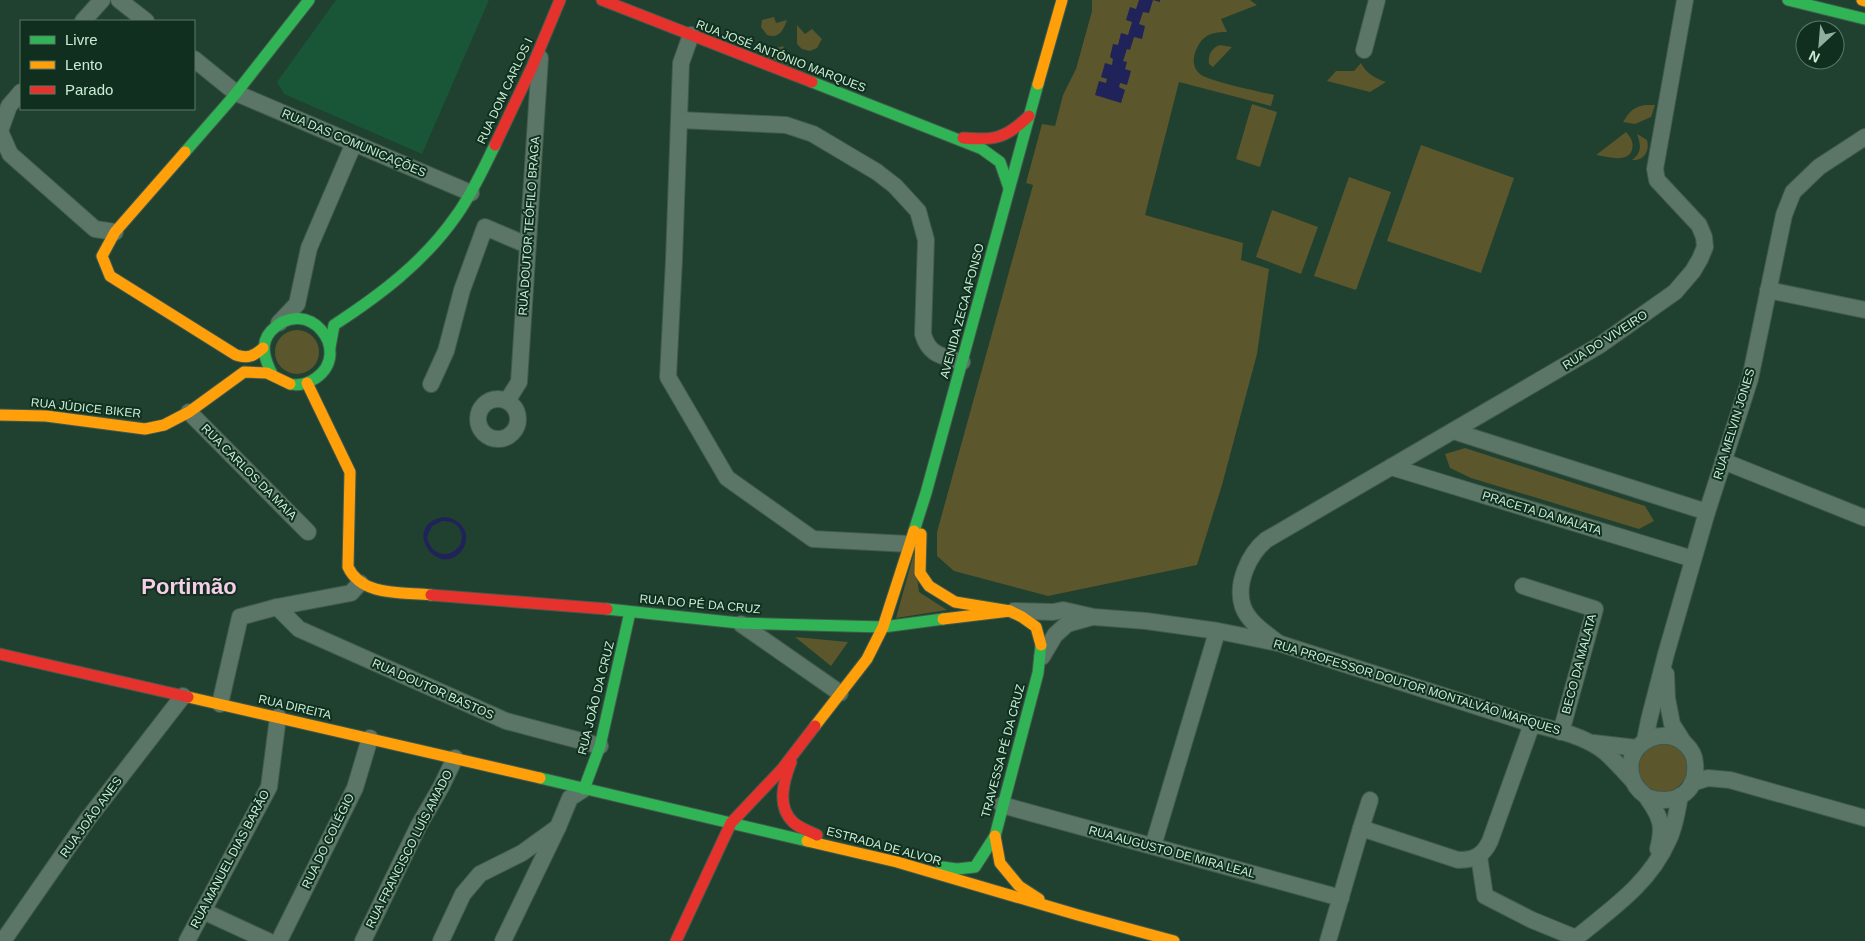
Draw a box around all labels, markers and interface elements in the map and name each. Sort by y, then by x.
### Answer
street label: RUA JOSÉ ANTÓNIO MARQUES [694,16,868,95]
legend [20,20,195,110]
north arrow [1795,20,1845,70]
text: Livre [65,31,98,48]
street label: RUA DOM CARLOS I [474,36,536,146]
text: N [1806,47,1822,66]
text: Lento [65,56,103,73]
text: Parado [65,81,113,98]
street label: RUA DAS COMUNICAÇÕES [280,105,429,180]
street label: RUA DOUTOR TEÓFILO BRAGA [515,136,542,316]
street label: AVENIDA ZECA AFONSO [937,242,987,380]
street label: RUA DO VIVEIRO [1560,307,1650,373]
street label: RUA MELVIN JONES [1710,367,1758,481]
street label: RUA JÚDICE BIKER [30,394,142,421]
street label: RUA CARLOS DA MAIA [198,421,300,523]
street label: PRACETA DA MALATA [1481,488,1603,538]
district label: Portimão [141,574,237,599]
street label: RUA DO PÉ DA CRUZ [639,591,761,616]
street label: BECO DA MALATA [1559,612,1599,716]
street label: RUA PROFESSOR DOUTOR MONTALVÃO MARQUES [1272,637,1562,737]
street label: RUA JOÃO DA CRUZ [575,640,617,756]
street label: RUA DOUTOR BASTOS [370,656,496,722]
street label: TRAVESSA PÉ DA CRUZ [977,682,1028,819]
street label: RUA DIREITA [257,692,333,722]
street label: RUA FRANCISCO LUÍS AMADO [362,767,455,930]
street label: RUA JOÃO ANES [57,774,125,860]
street label: RUA MANUEL DIAS BARÃO [188,788,272,930]
street label: RUA DO COLÉGIO [298,791,357,891]
street label: RUA AUGUSTO DE MIRA LEAL [1087,823,1257,881]
street label: ESTRADA DE ALVOR [825,824,943,868]

